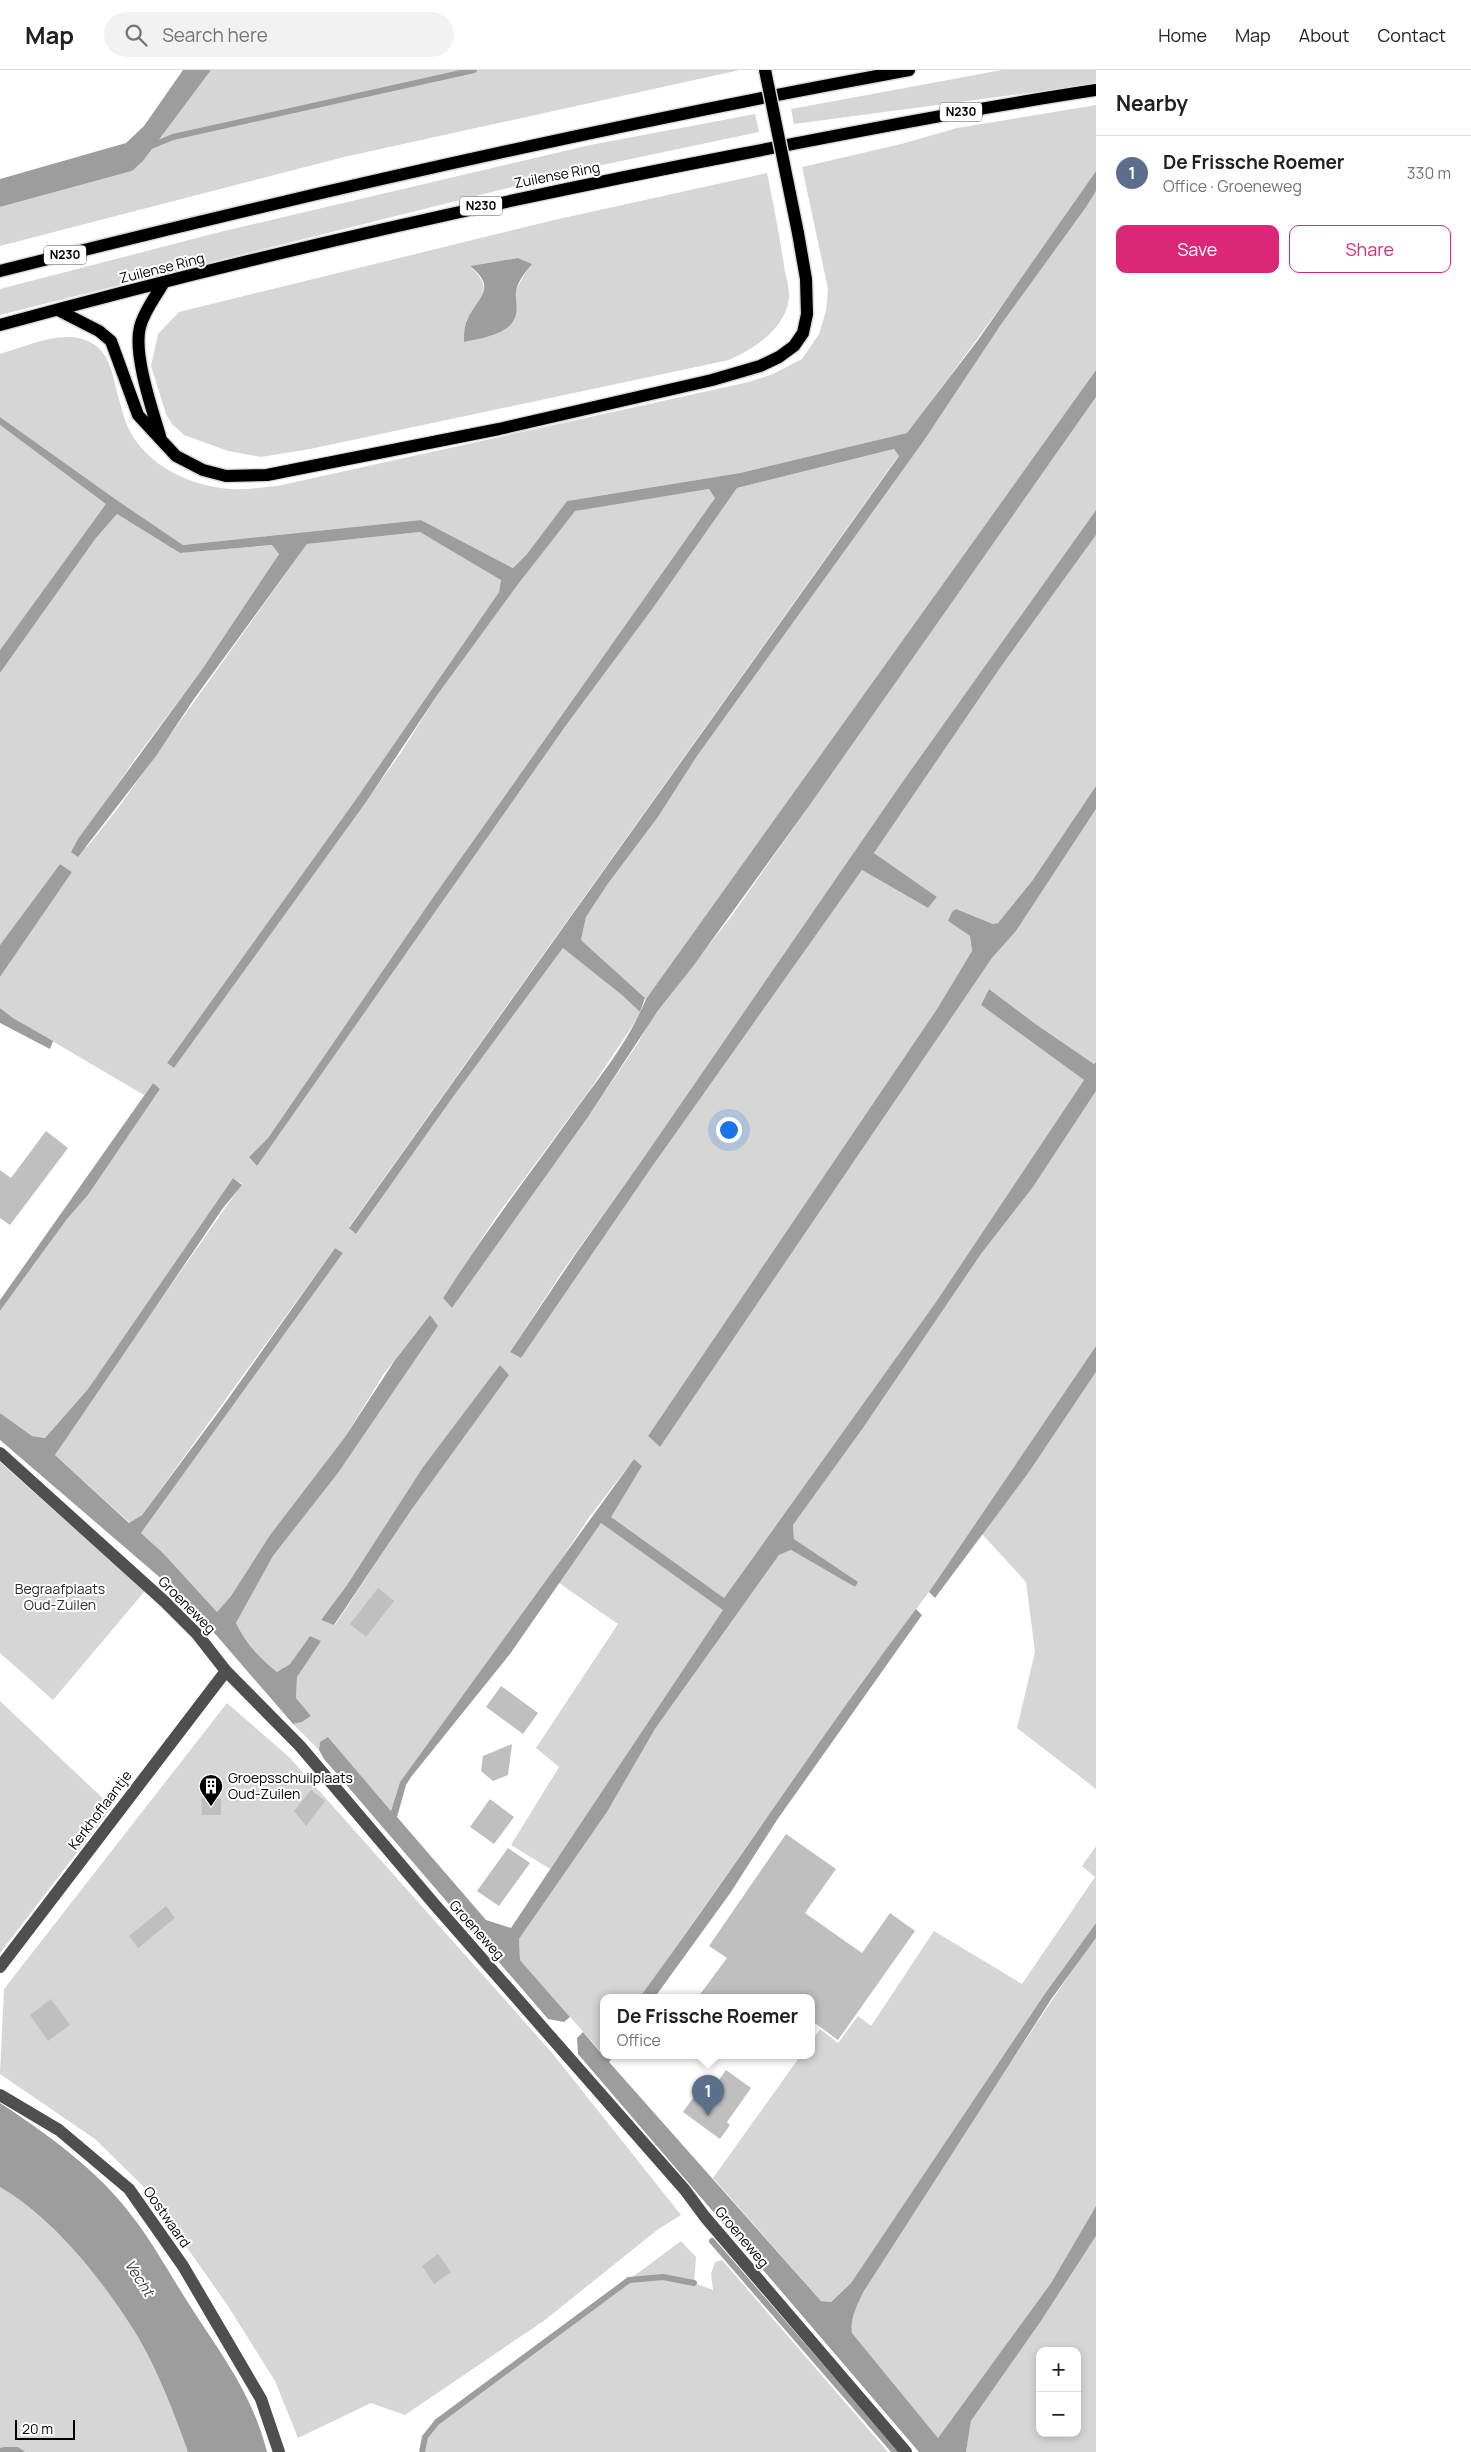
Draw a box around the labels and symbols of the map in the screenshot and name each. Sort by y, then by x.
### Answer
road number: N230 [940,102,982,122]
street label: Zuilense Ring [512,157,601,192]
road number: N230 [460,196,502,216]
road number: N230 [44,246,86,264]
street label: Zuilense Ring [117,248,206,287]
your location [716,1117,742,1143]
street label: Groeneweg [154,1572,220,1638]
park label: Begraafplaats Oud-Zuilen [15,1579,105,1614]
street label: Kerkhoflaantje [64,1766,136,1853]
place label: Groepsschuilplaats Oud-Zuilen [228,1768,353,1803]
building icon: Groepsschuilplaats Oud-Zuilen [198,1773,224,1807]
street label: Groeneweg [446,1896,509,1964]
pin: 1 [692,2075,724,2116]
street label: Oostwaard [139,2182,195,2251]
street label: Groeneweg [711,2202,773,2271]
water label: Vecht [120,2255,160,2302]
scale bar [15,2417,75,2440]

